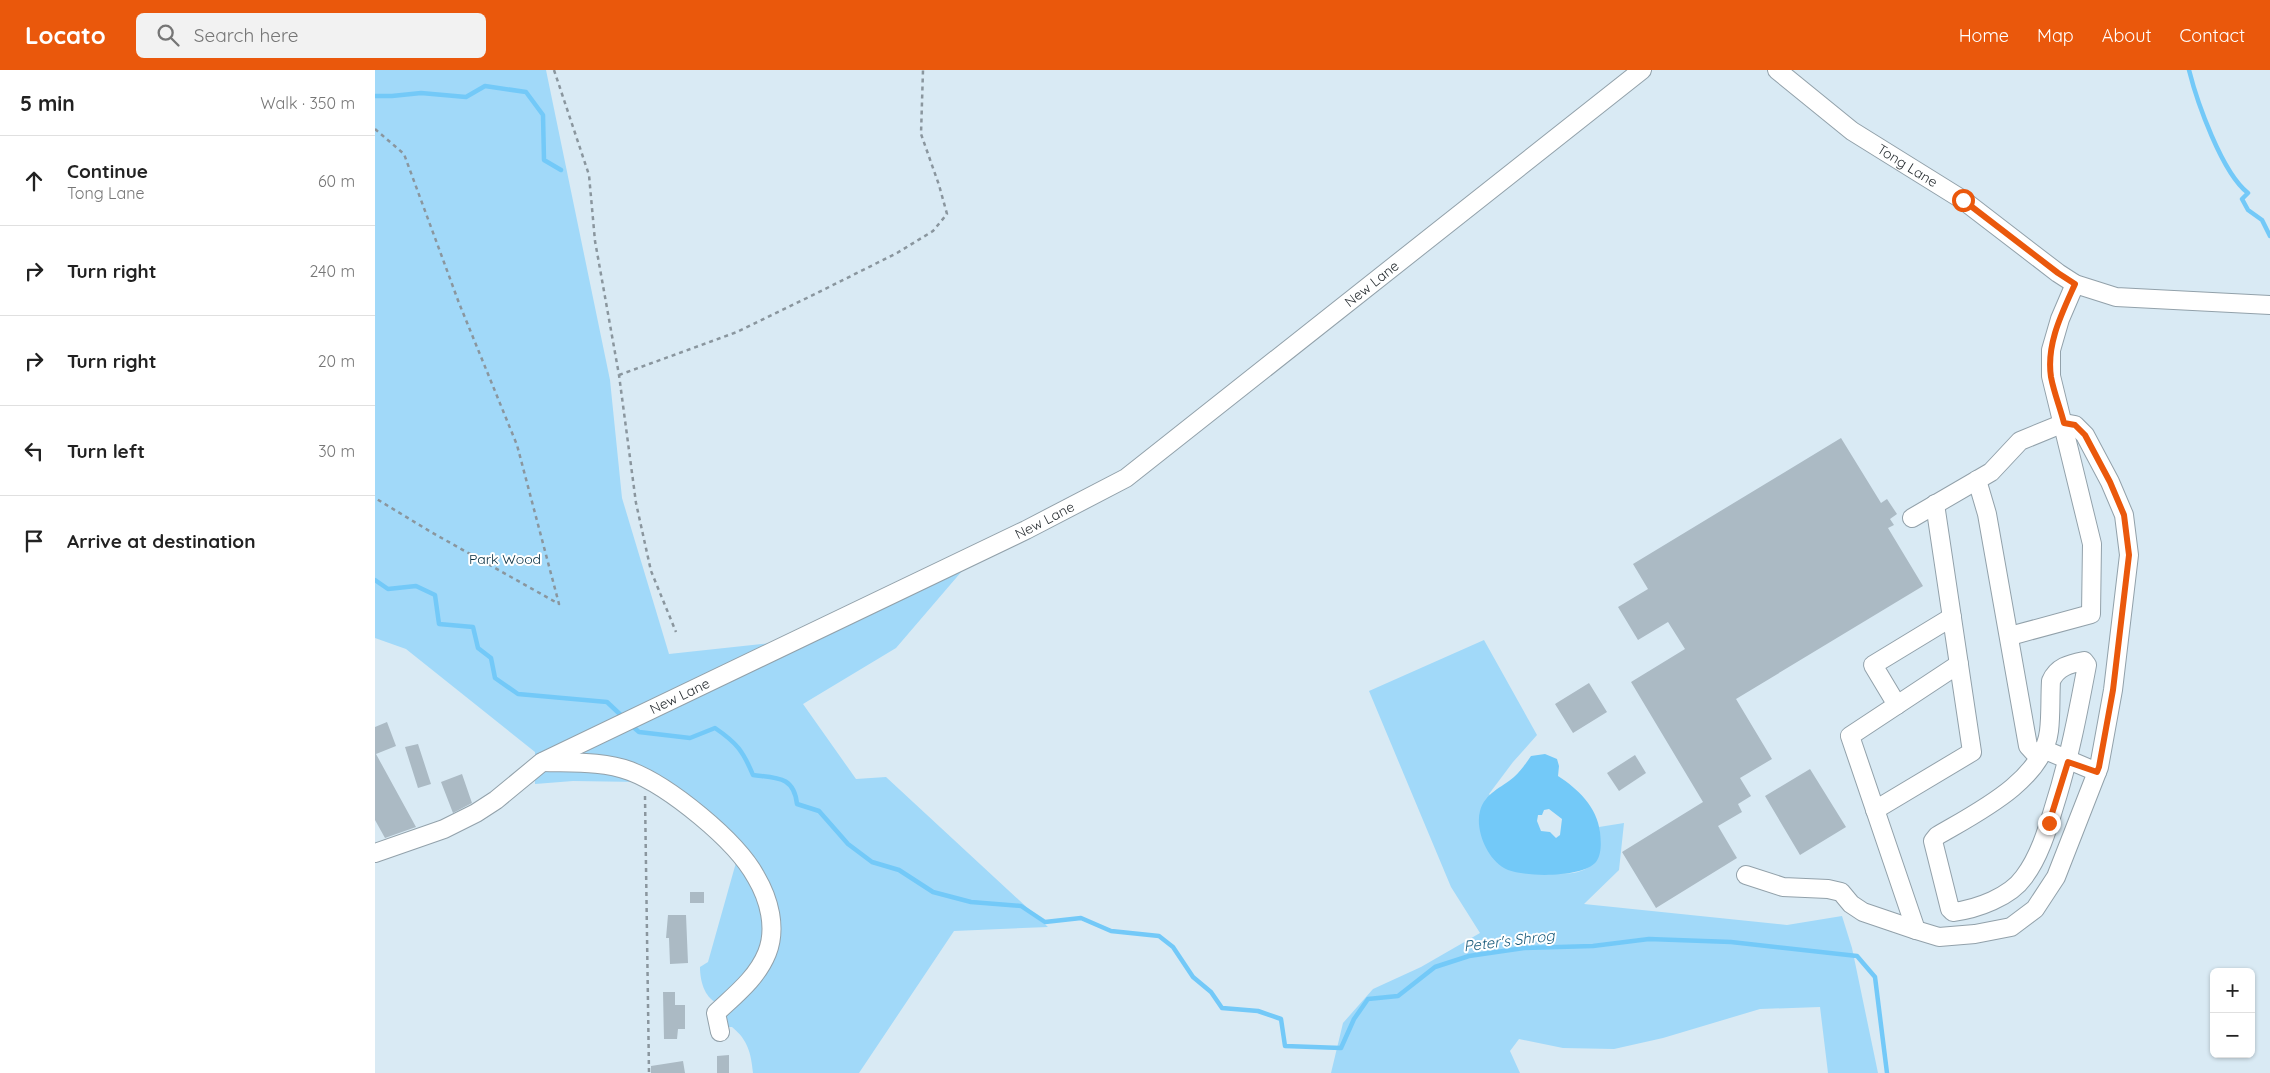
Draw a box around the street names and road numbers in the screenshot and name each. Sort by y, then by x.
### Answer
street label: Tong Lane [1874,140,1941,191]
street label: New Lane [1341,257,1403,311]
street label: New Lane [1012,497,1077,543]
street label: New Lane [647,674,713,718]

